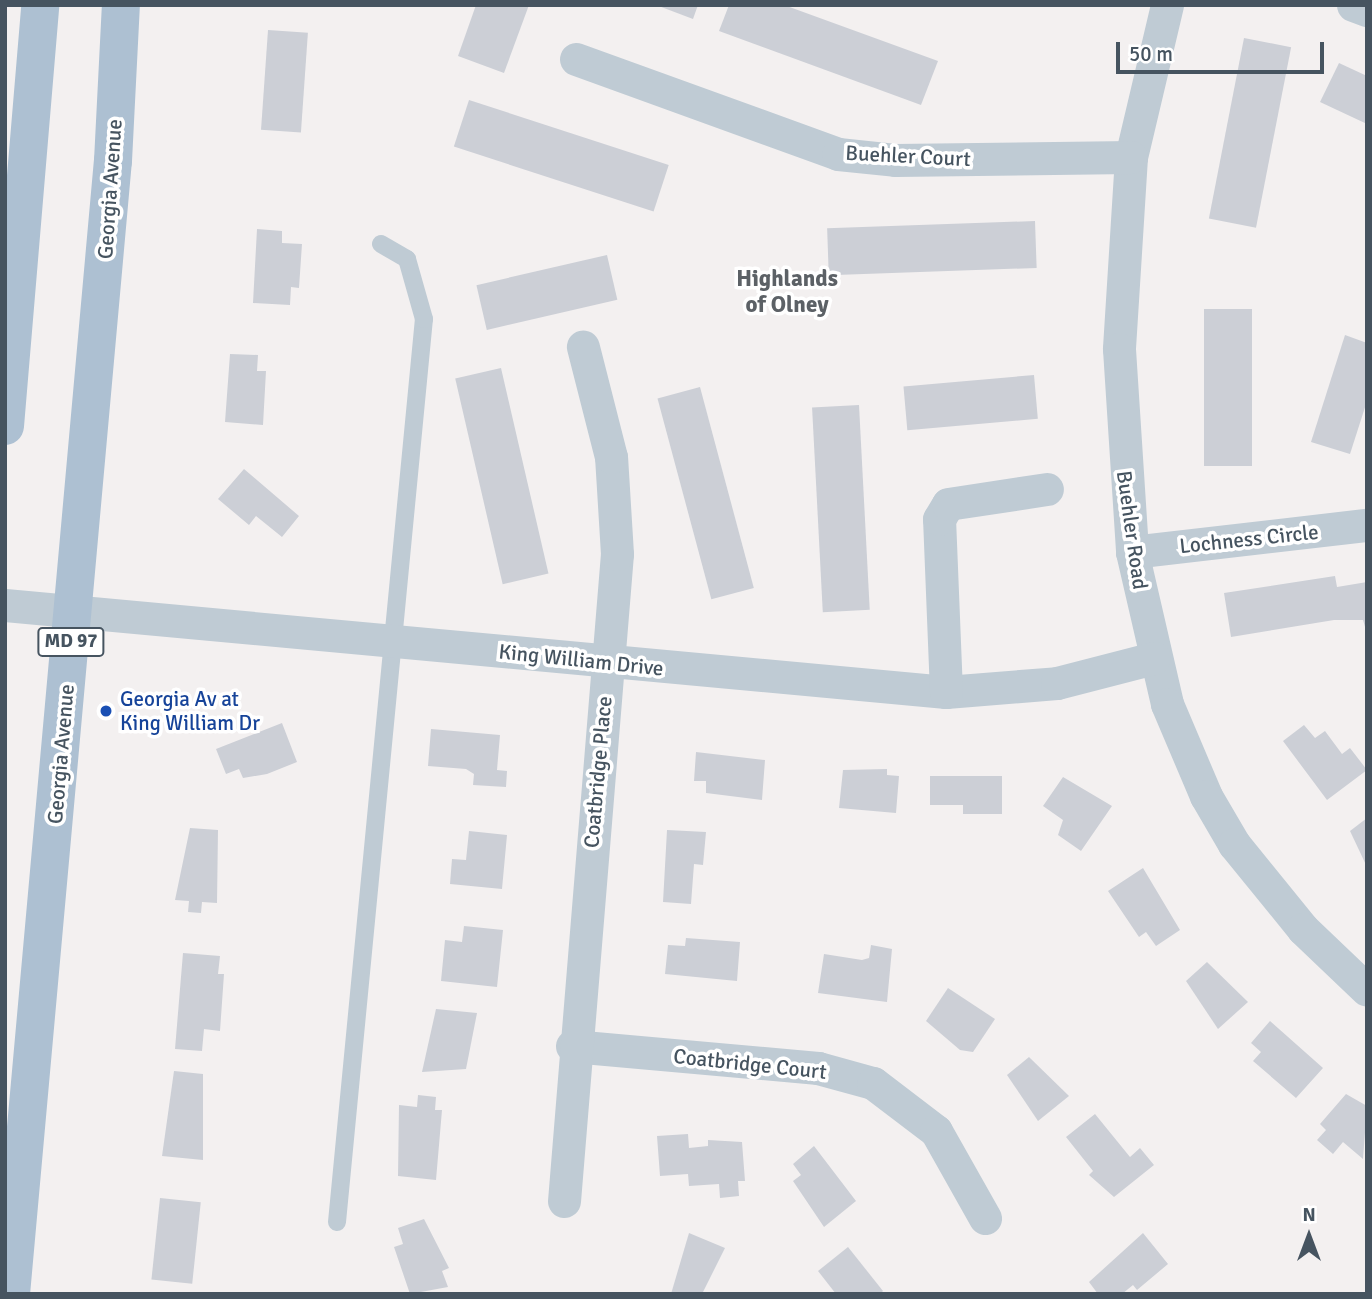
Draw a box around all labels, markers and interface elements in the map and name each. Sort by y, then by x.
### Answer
scale bar [1120,28,1328,72]
text: 50 m [1129,41,1173,67]
street label: Georgia Avenue [93,118,127,260]
street label: Buehler Court [845,140,971,172]
district label: Highlands of Olney [736,265,838,319]
street label: Buehler Road [1111,469,1153,591]
street label: Lochness Circle [1178,519,1320,559]
road number: MD 97 [36,626,106,657]
street label: King William Drive [497,639,665,681]
street label: Georgia Avenue [42,683,80,825]
place label: Georgia Av at King William Dr [120,686,260,736]
street label: Coatbridge Place [579,695,617,849]
marker: Georgia Av at King William Dr [98,703,114,719]
street label: Coatbridge Court [672,1043,828,1085]
north arrow [1274,1201,1344,1271]
text: N [1302,1203,1316,1227]

